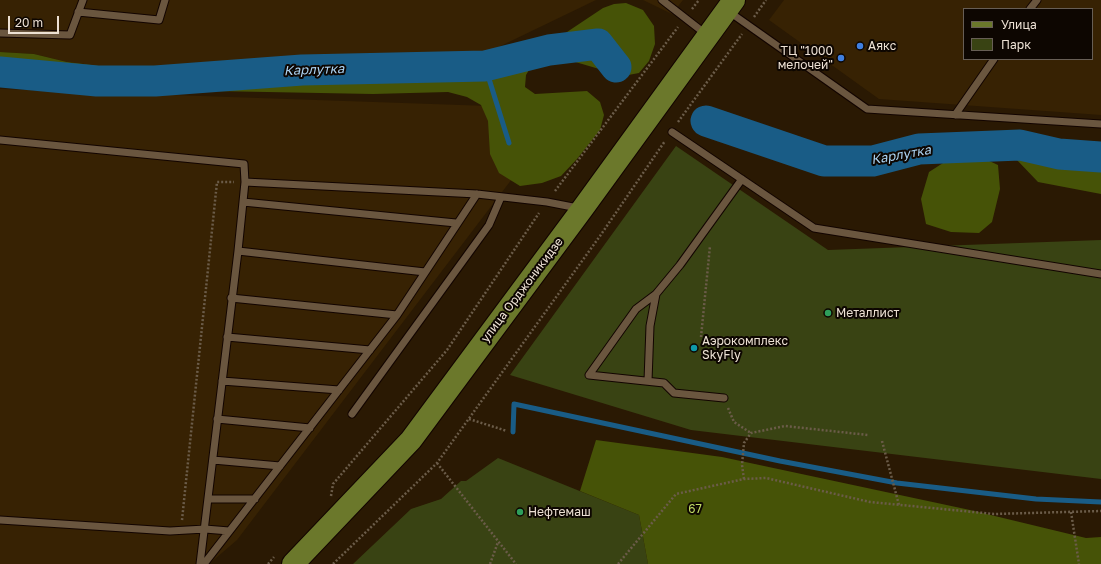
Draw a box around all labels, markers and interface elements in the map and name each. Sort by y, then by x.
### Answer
scale bar [10,8,61,34]
legend [963,8,1093,60]
text: 20 m [15,15,43,30]
text: Улица [1001,17,1037,32]
text: Парк [1001,37,1031,52]
place label: Аякс [868,39,896,53]
marker: Аякс [855,41,865,51]
place label: ТЦ "1000 мелочей" [778,44,833,72]
marker: ТЦ "1000 мелочей" [836,53,846,63]
water label: Карлутка [284,61,344,79]
water label: Карлутка [870,142,932,168]
street label: улица Орджоникидзе [478,235,566,345]
place label: Металлист [836,306,899,320]
marker: Металлист [823,308,833,318]
place label: Аэрокомплекс SkyFly [702,334,788,362]
marker: Аэрокомплекс SkyFly [689,343,699,353]
park label: 67 [688,502,702,516]
place label: Нефтемаш [528,505,591,519]
marker: Нефтемаш [515,507,525,517]

